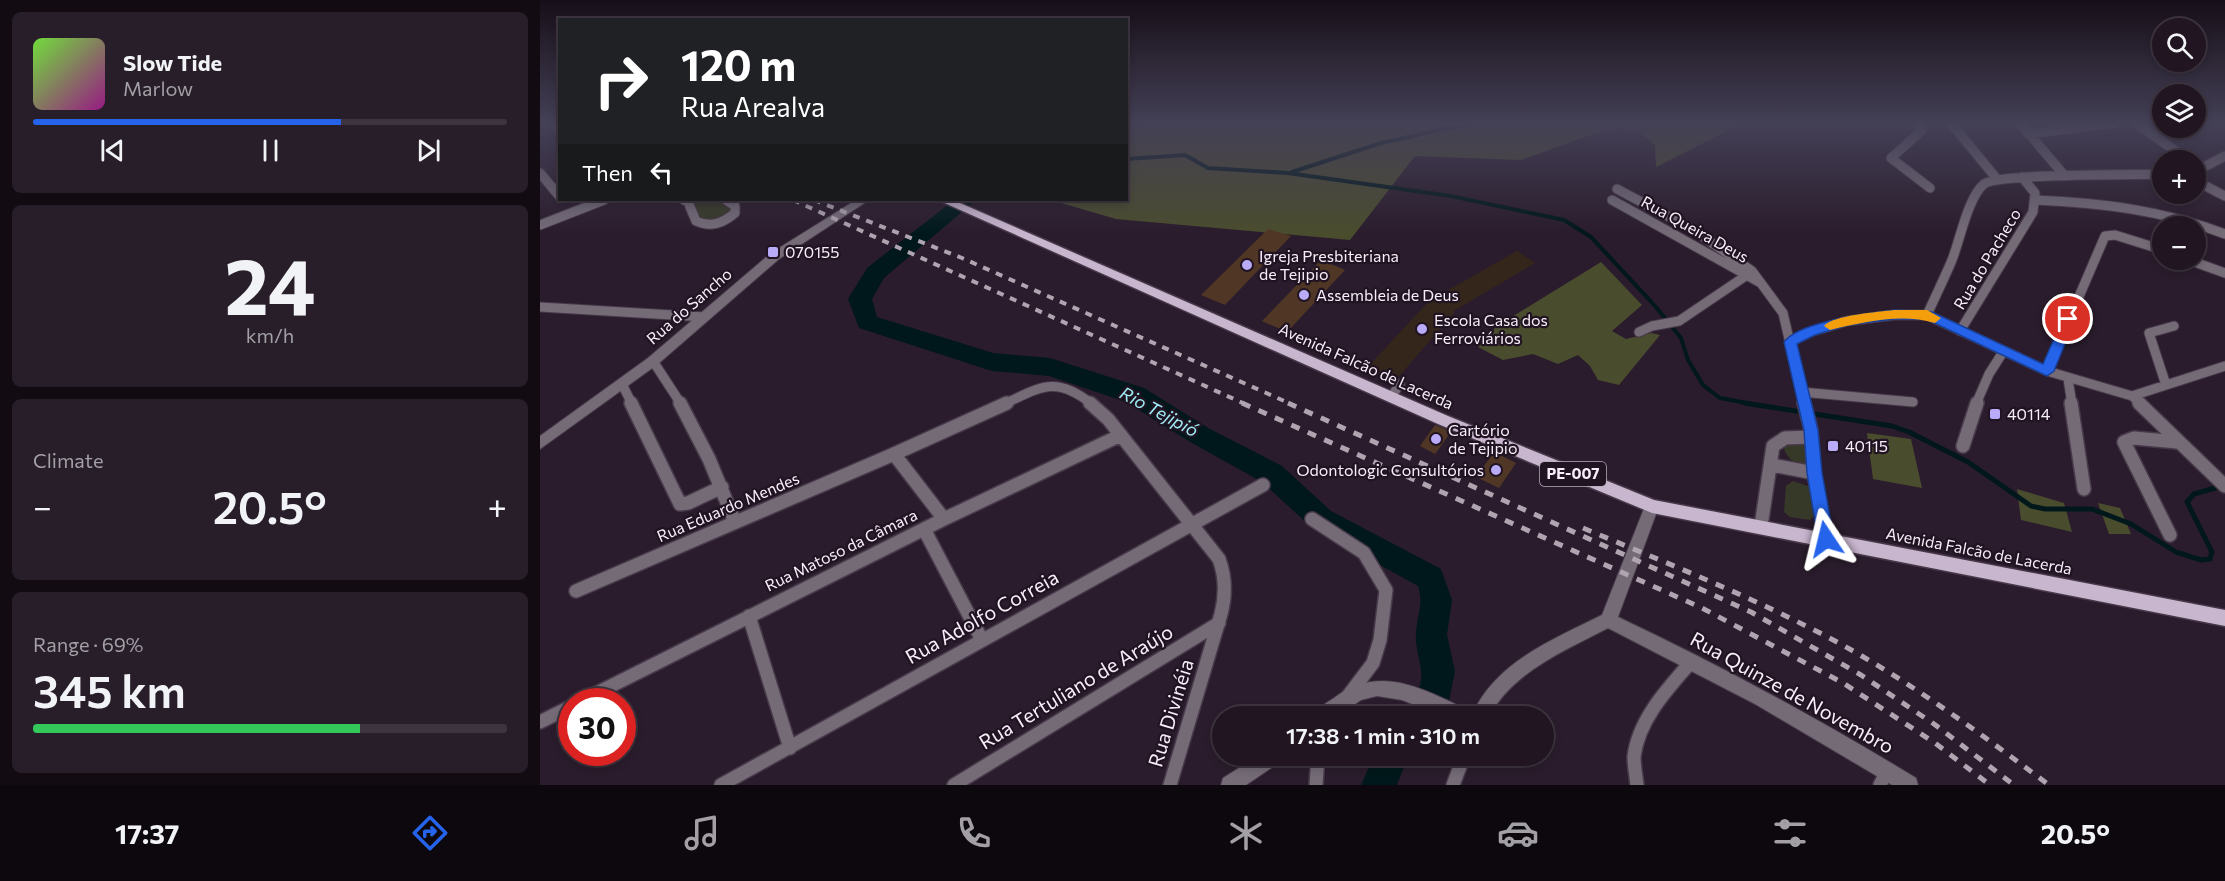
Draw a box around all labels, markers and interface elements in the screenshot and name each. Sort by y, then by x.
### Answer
map controls [2152,18,2206,270]
button: search [2152,18,2206,72]
text: 120 m [681,38,796,90]
icon: right [582,42,660,120]
text: Slow Tide [123,49,222,76]
text: Marlow [123,76,193,100]
button: layers [2152,84,2206,138]
text: Rua Arealva [681,90,825,123]
icon: previous [96,134,129,167]
icon: pause [254,134,287,167]
icon: next [412,134,445,167]
button: + [2152,150,2206,204]
icon: left [645,156,678,189]
text: Then [582,159,633,186]
street label: Rua Queira Deus [1638,191,1752,266]
street label: Rua do Pacheco [1949,205,2024,313]
button: − [2152,216,2206,270]
text: 24 [224,236,316,331]
place label: 070155 [785,242,839,261]
marker: 070155 [766,245,780,259]
place label: Igreja Presbiteriana de Tejipio [1259,246,1399,283]
marker: Igreja Presbiteriana de Tejipio [1240,258,1254,272]
street label: Rua do Sancho [642,264,735,348]
place label: Assembleia de Deus [1316,285,1459,304]
marker: Assembleia de Deus [1297,288,1311,302]
pin [2042,293,2093,344]
icon: arrive [2051,302,2084,335]
place label: Escola Casa dos Ferroviários [1434,310,1548,347]
street label: Avenida Falcão de Lacerda [1276,318,1456,413]
marker: Escola Casa dos Ferroviários [1415,322,1429,336]
text: km/h [246,323,294,347]
water label: Rio Tejipió [1116,381,1203,441]
place label: 40114 [2007,404,2051,423]
marker: 40114 [1988,407,2002,421]
place label: Cartório de Tejipio [1448,420,1518,457]
marker: Cartório de Tejipio [1429,432,1443,446]
place label: 40115 [1845,436,1888,455]
marker: 40115 [1826,439,1840,453]
text: Climate [33,448,103,472]
place label: Odontologic Consultórios [1296,460,1484,479]
road number: PE-007 [1540,462,1606,486]
marker: Odontologic Consultórios [1489,463,1503,477]
street label: Rua Eduardo Mendes [654,468,802,545]
text: 20.5° [213,478,327,533]
text: − [33,485,52,526]
text: + [488,485,507,526]
street label: Rua Matoso da Câmara [762,504,920,595]
position arrow [1794,507,1858,571]
street label: Avenida Falcão de Lacerda [1884,523,2074,578]
street label: Rua Adolfo Correia [901,564,1062,668]
street label: Rua Tertuliano de Araújo [974,619,1177,754]
street label: Rua Quinze de Novembro [1686,626,1898,758]
text: Range · 69% [33,632,143,656]
street label: Rua Divinéia [1142,656,1198,770]
text: 345 km [33,662,186,717]
speed limit sign: 30 [558,688,636,766]
text: 17:38 · 1 min · 310 m [1286,722,1480,749]
icon: directions [409,812,451,854]
icon: music [681,812,723,854]
icon: phone [953,812,995,854]
icon: climate [1225,812,1267,854]
icon: car [1497,812,1539,854]
icon: filters [1769,812,1811,854]
text: 17:37 [115,817,179,850]
text: 20.5° [2041,817,2110,850]

